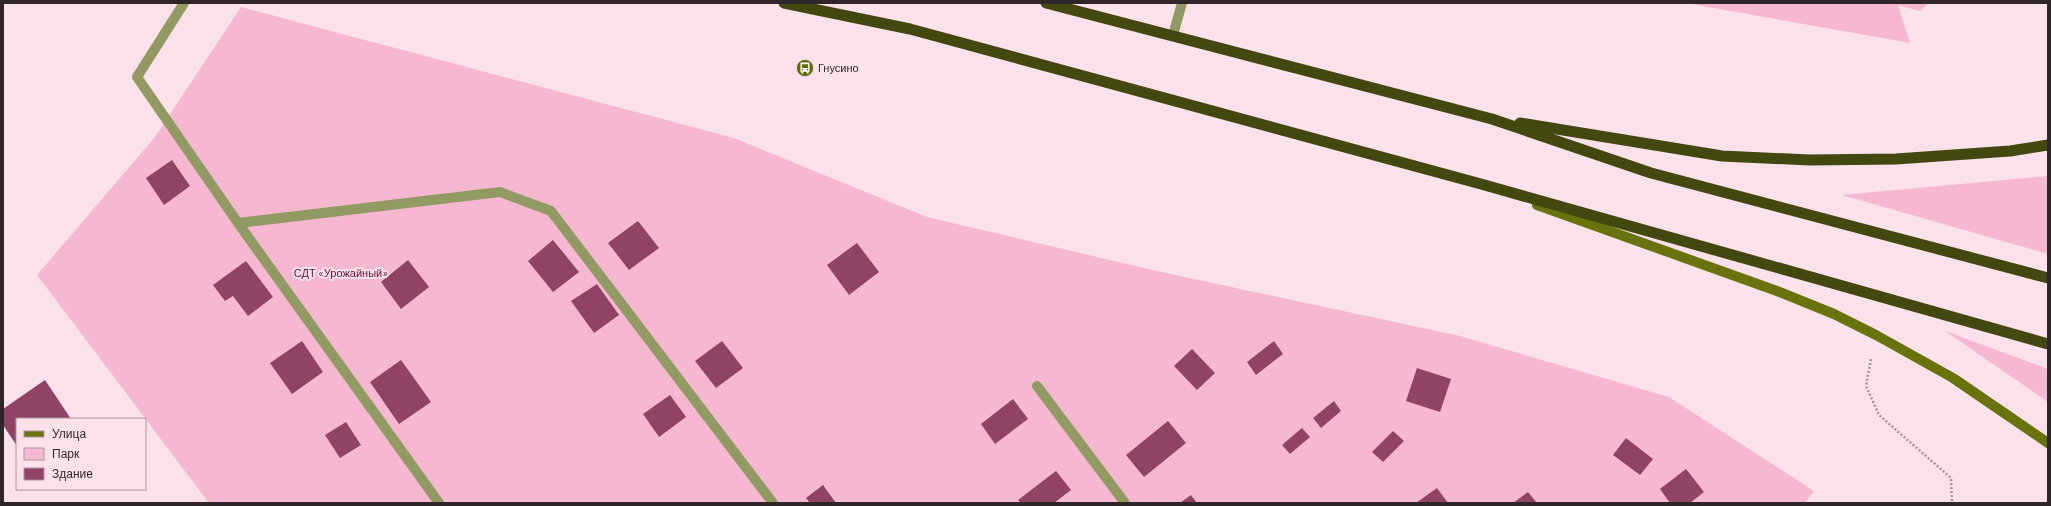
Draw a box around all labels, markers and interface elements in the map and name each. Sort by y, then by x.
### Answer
bus stop icon: Гнусино [795,58,815,78]
place label: Гнусино [818,61,859,74]
park label: СДТ «Урожайный» [294,266,388,279]
legend [16,418,146,490]
text: Улица [52,426,86,441]
text: Парк [52,446,80,461]
text: Здание [52,466,93,481]

